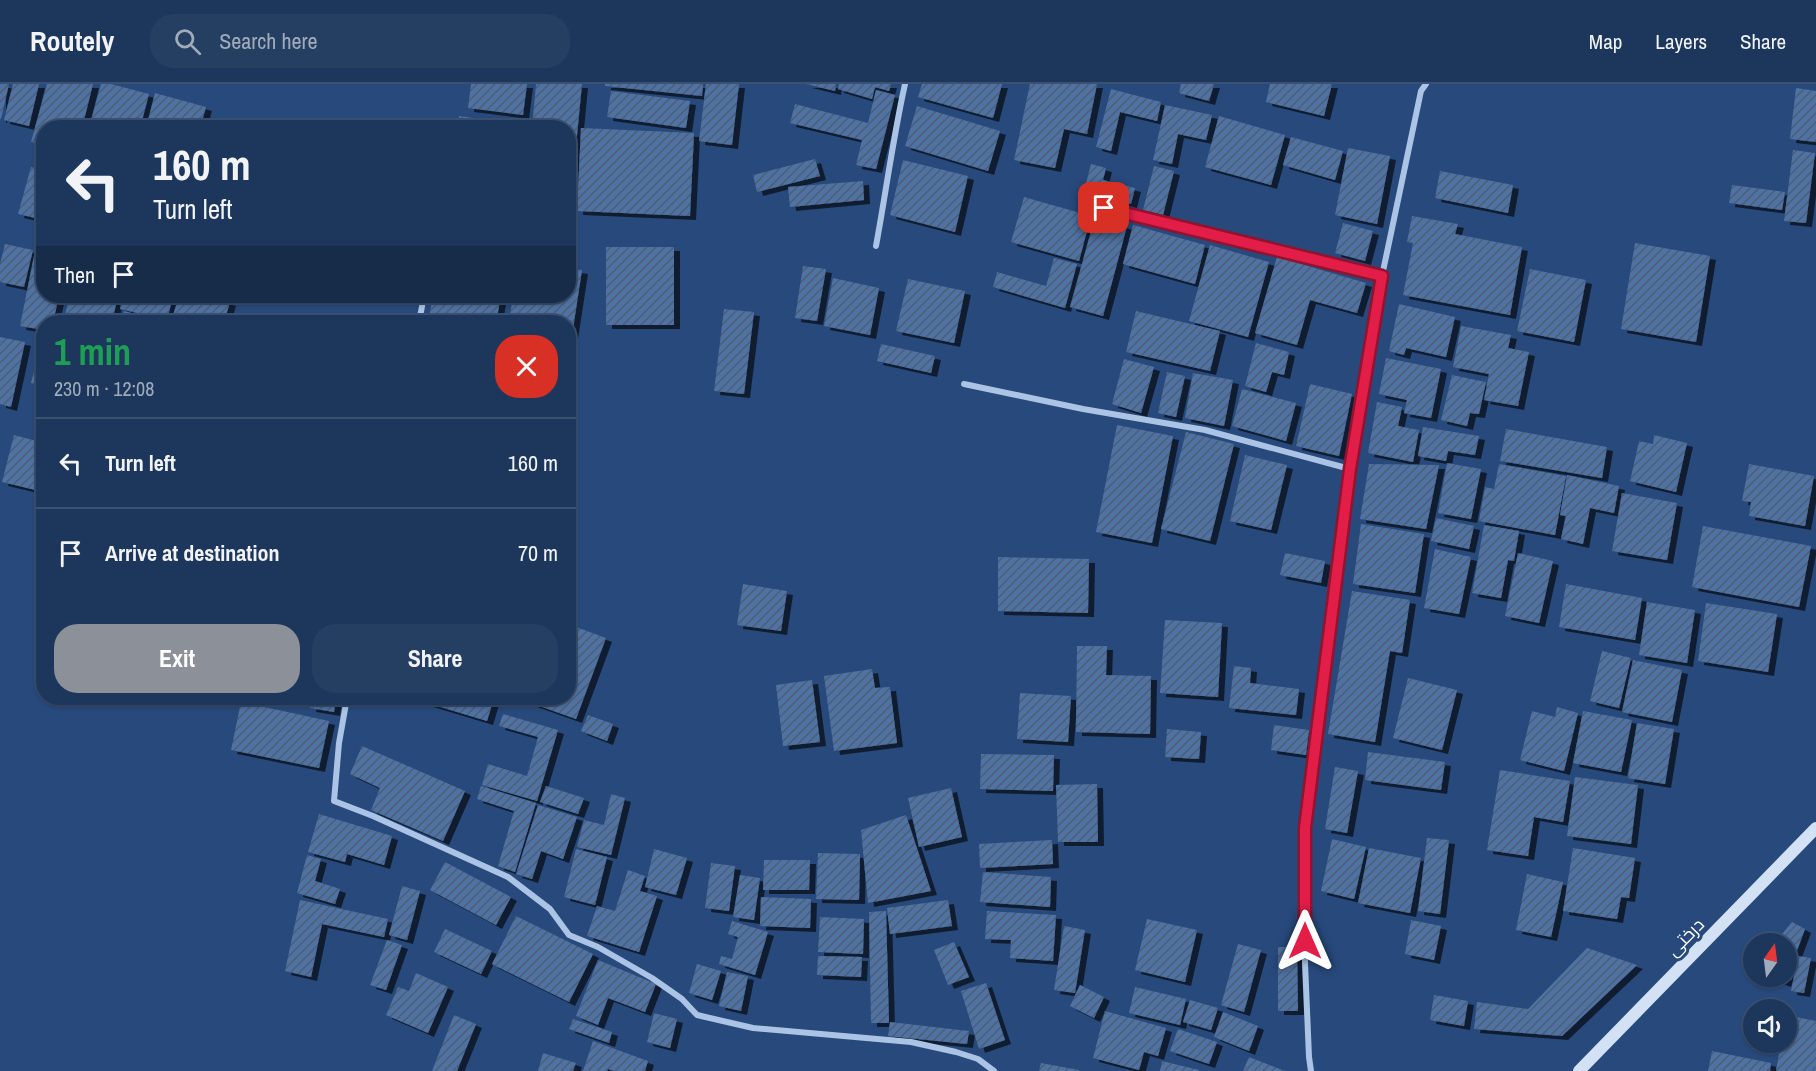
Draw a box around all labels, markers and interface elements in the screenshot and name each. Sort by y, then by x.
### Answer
search box [150,14,570,68]
text: Routely [30,22,114,60]
icon: search [171,25,204,58]
text: Search here [219,26,317,56]
text: Map [1589,27,1622,56]
text: Layers [1655,27,1707,56]
text: Share [1740,27,1786,56]
text: 160 m [153,137,251,193]
icon: left [54,144,132,222]
pin [1078,182,1129,233]
text: Turn left [153,191,232,227]
icon: arrive [1087,191,1120,224]
icon: arrive [107,258,140,291]
text: Then [54,260,95,290]
text: 1 min [54,328,131,376]
button: close [495,335,558,398]
text: 230 m · 12:08 [54,375,154,402]
icon: left [54,447,87,480]
text: Turn left [105,448,176,478]
text: 160 m [508,448,558,478]
icon: arrive [54,537,87,570]
text: Arrive at destination [105,538,279,568]
text: 70 m [518,538,558,568]
button: Exit [54,624,300,693]
button: Share [312,624,558,693]
position arrow [1273,909,1337,973]
street label: درختی [1661,912,1709,962]
north arrow [1743,933,1797,987]
map controls [1743,933,1797,1053]
button: sound [1743,999,1797,1053]

